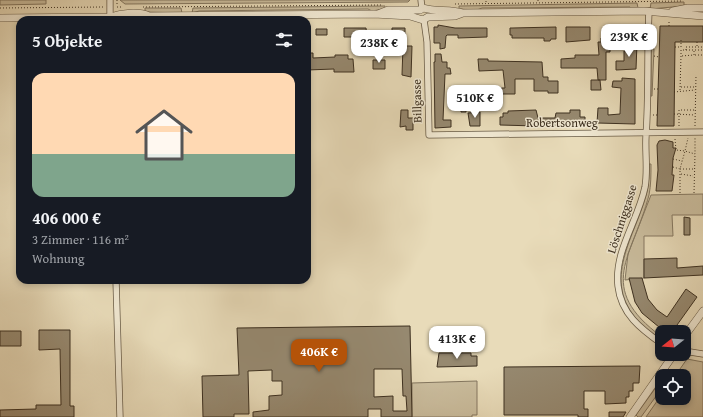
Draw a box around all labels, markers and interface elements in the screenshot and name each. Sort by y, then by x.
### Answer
pin: 239K € [596,24,662,58]
text: 239K € [610,27,648,46]
text: 5 Objekte [32,28,102,53]
icon: filters [273,29,295,51]
pin: 238K € [346,30,412,64]
text: 238K € [360,33,398,52]
street label: Billgasse [408,79,425,123]
pin: 510K € [442,85,508,119]
text: 510K € [456,88,494,107]
icon: home [128,99,200,171]
street label: Robertsonweg [526,114,598,131]
street label: Löschniggasse [602,182,641,255]
text: 406 000 € [32,205,101,230]
text: 3 Zimmer · 116 m² [32,230,129,249]
text: Wohnung [32,249,85,268]
north arrow [655,325,691,361]
map controls [655,325,691,405]
pin: 413K € [424,326,490,360]
text: 413K € [438,329,476,348]
pin: 406K € [286,339,352,373]
text: 406K € [300,342,338,361]
button: locate [655,369,691,405]

